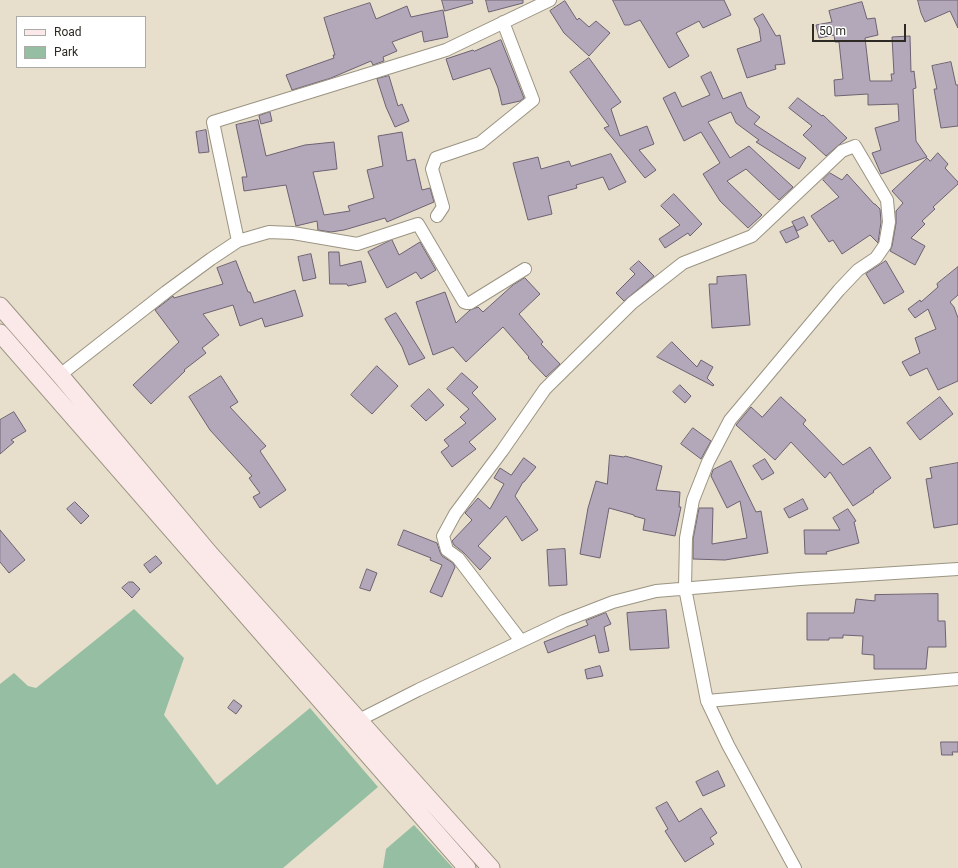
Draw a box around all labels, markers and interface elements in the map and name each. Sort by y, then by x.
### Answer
legend [16,16,146,68]
scale bar [814,16,908,42]
text: 50 m [819,24,846,38]
text: Road [54,25,82,39]
text: Park [54,45,78,59]

